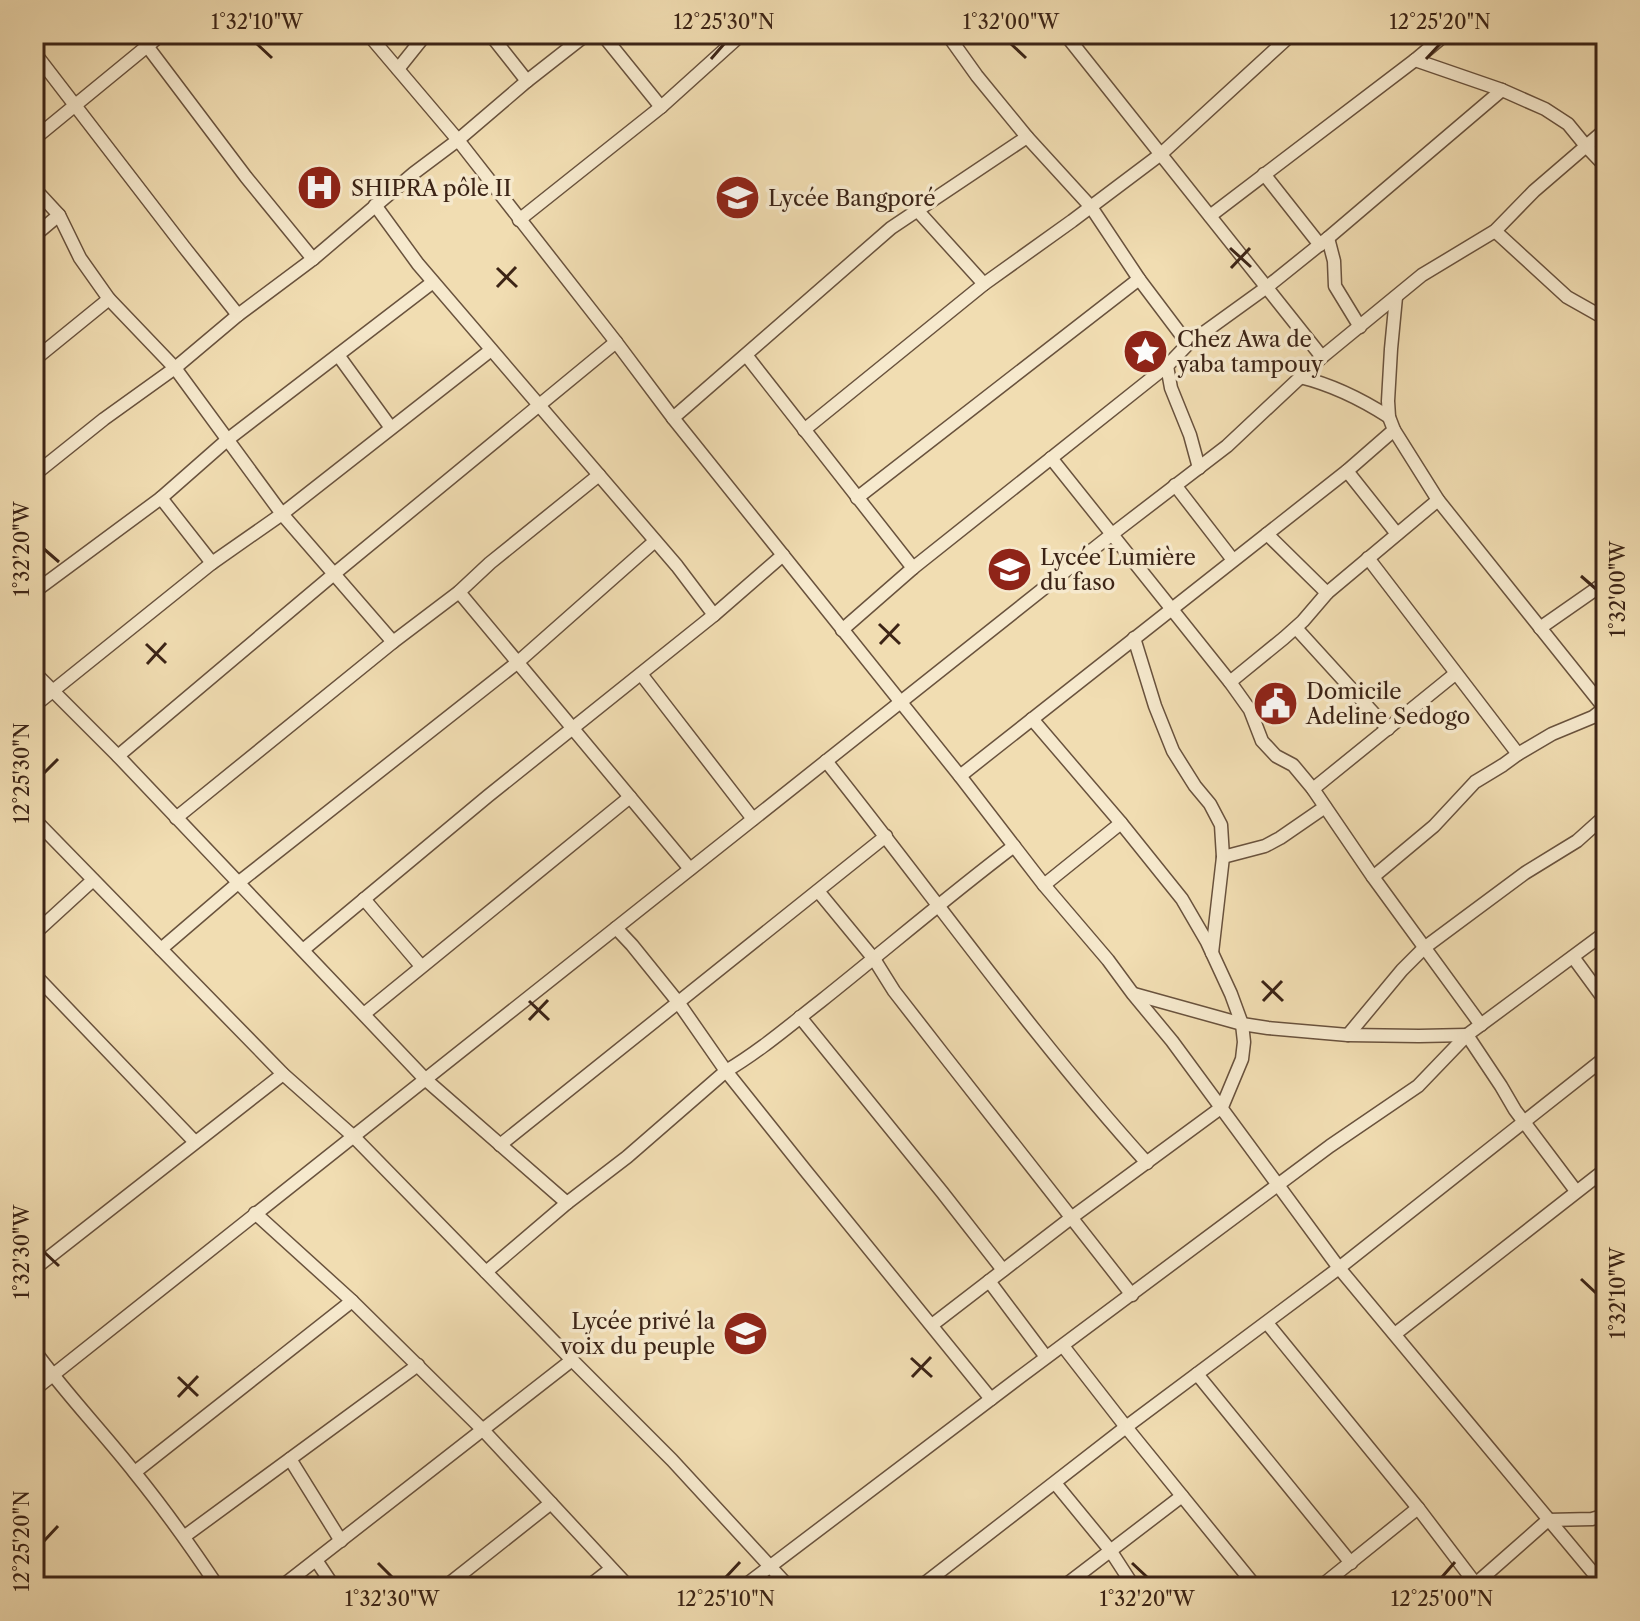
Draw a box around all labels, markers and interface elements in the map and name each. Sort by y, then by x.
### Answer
text: 1°32'10"W [211,10,304,34]
text: 12°25'30"N [674,10,774,34]
text: 1°32'00"W [963,10,1060,34]
text: 12°25'20"N [1389,10,1491,34]
hospital icon: SHIPRA pôle II [296,164,344,212]
school or university icon: Lycée Bangporé [713,174,761,222]
place label: SHIPRA pôle II [351,175,511,202]
place label: Lycée Bangporé [768,185,936,212]
place label: Chez Awa de yaba tampouy [1176,326,1324,378]
place icon: Chez Awa de yaba tampouy [1122,328,1170,376]
text: 1°32'20"W [10,500,34,597]
text: 1°32'00"W [1606,540,1630,637]
place label: Lycée Lumière du faso [1040,544,1196,596]
school or university icon: Lycée Lumière du faso [985,546,1033,594]
place label: Domicile Adeline Sedogo [1305,678,1470,730]
public building icon: Domicile Adeline Sedogo [1251,680,1299,728]
text: 12°25'30"N [10,723,34,823]
text: 1°32'30"W [10,1204,34,1299]
text: 1°32'10"W [1606,1246,1630,1339]
place label: Lycée privé la voix du peuple [559,1308,715,1360]
school or university icon: Lycée privé la voix du peuple [722,1310,770,1358]
text: 12°25'20"N [10,1490,34,1592]
text: 1°32'30"W [345,1587,440,1611]
text: 12°25'10"N [677,1587,775,1611]
text: 1°32'20"W [1099,1587,1196,1611]
text: 12°25'00"N [1391,1587,1493,1611]

